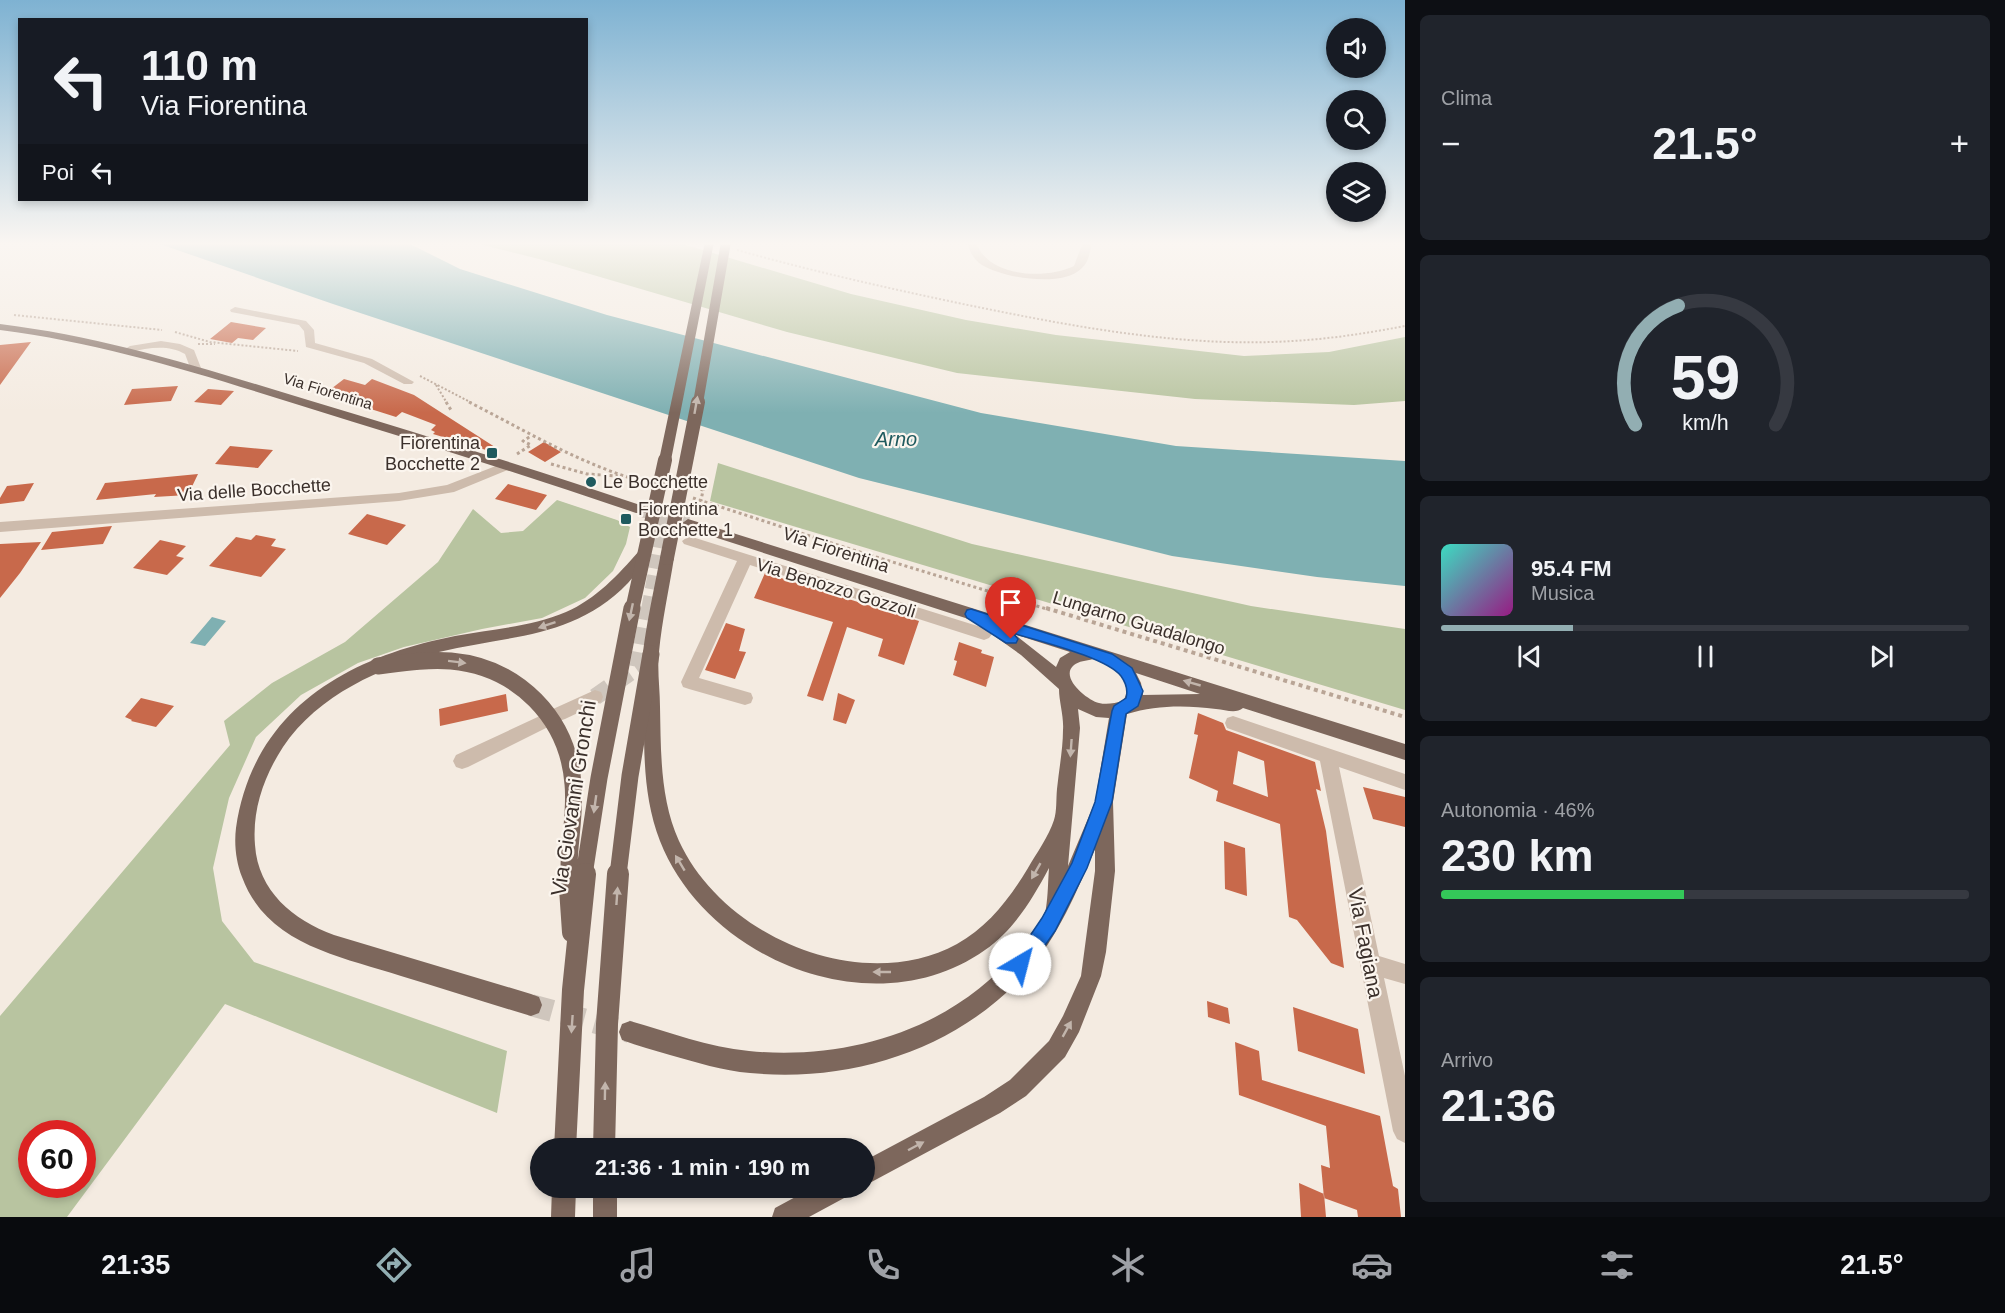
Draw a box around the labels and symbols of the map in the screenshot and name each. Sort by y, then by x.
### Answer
street label: Via Fiorentina [281,369,375,413]
one-way arrow [692,395,701,414]
water label: Arno [874,428,917,450]
place label: Fiorentina Bocchette 2 [385,433,481,474]
marker: Fiorentina Bocchette 2 [485,446,499,460]
place label: Le Bocchette [603,472,708,492]
street label: Via delle Bocchette [177,475,331,505]
marker: Le Bocchette [584,475,598,489]
place label: Fiorentina Bocchette 1 [638,499,733,540]
marker: Fiorentina Bocchette 1 [619,512,633,526]
street label: Via Fiorentina [780,523,893,577]
street label: Via Benozzo Gozzoli [754,554,918,622]
pin [985,577,1036,639]
street label: Lungarno Guadalongo [1050,587,1228,659]
one-way arrow [626,603,636,622]
one-way arrow [538,621,556,631]
one-way arrow [448,657,467,667]
one-way arrow [1182,678,1201,688]
street label: Via Giovanni Gronchi [546,698,600,898]
one-way arrow [1066,738,1075,757]
one-way arrow [591,794,600,813]
one-way arrow [675,855,686,871]
one-way arrow [1031,863,1042,879]
one-way arrow [612,886,621,905]
street label: Via Fagiana [1344,886,1388,1000]
position arrow [988,932,1052,996]
one-way arrow [873,967,892,977]
one-way arrow [567,1014,577,1033]
one-way arrow [1062,1021,1072,1038]
one-way arrow [600,1081,610,1100]
speed limit sign: 60 [18,1120,96,1198]
one-way arrow [907,1141,924,1151]

